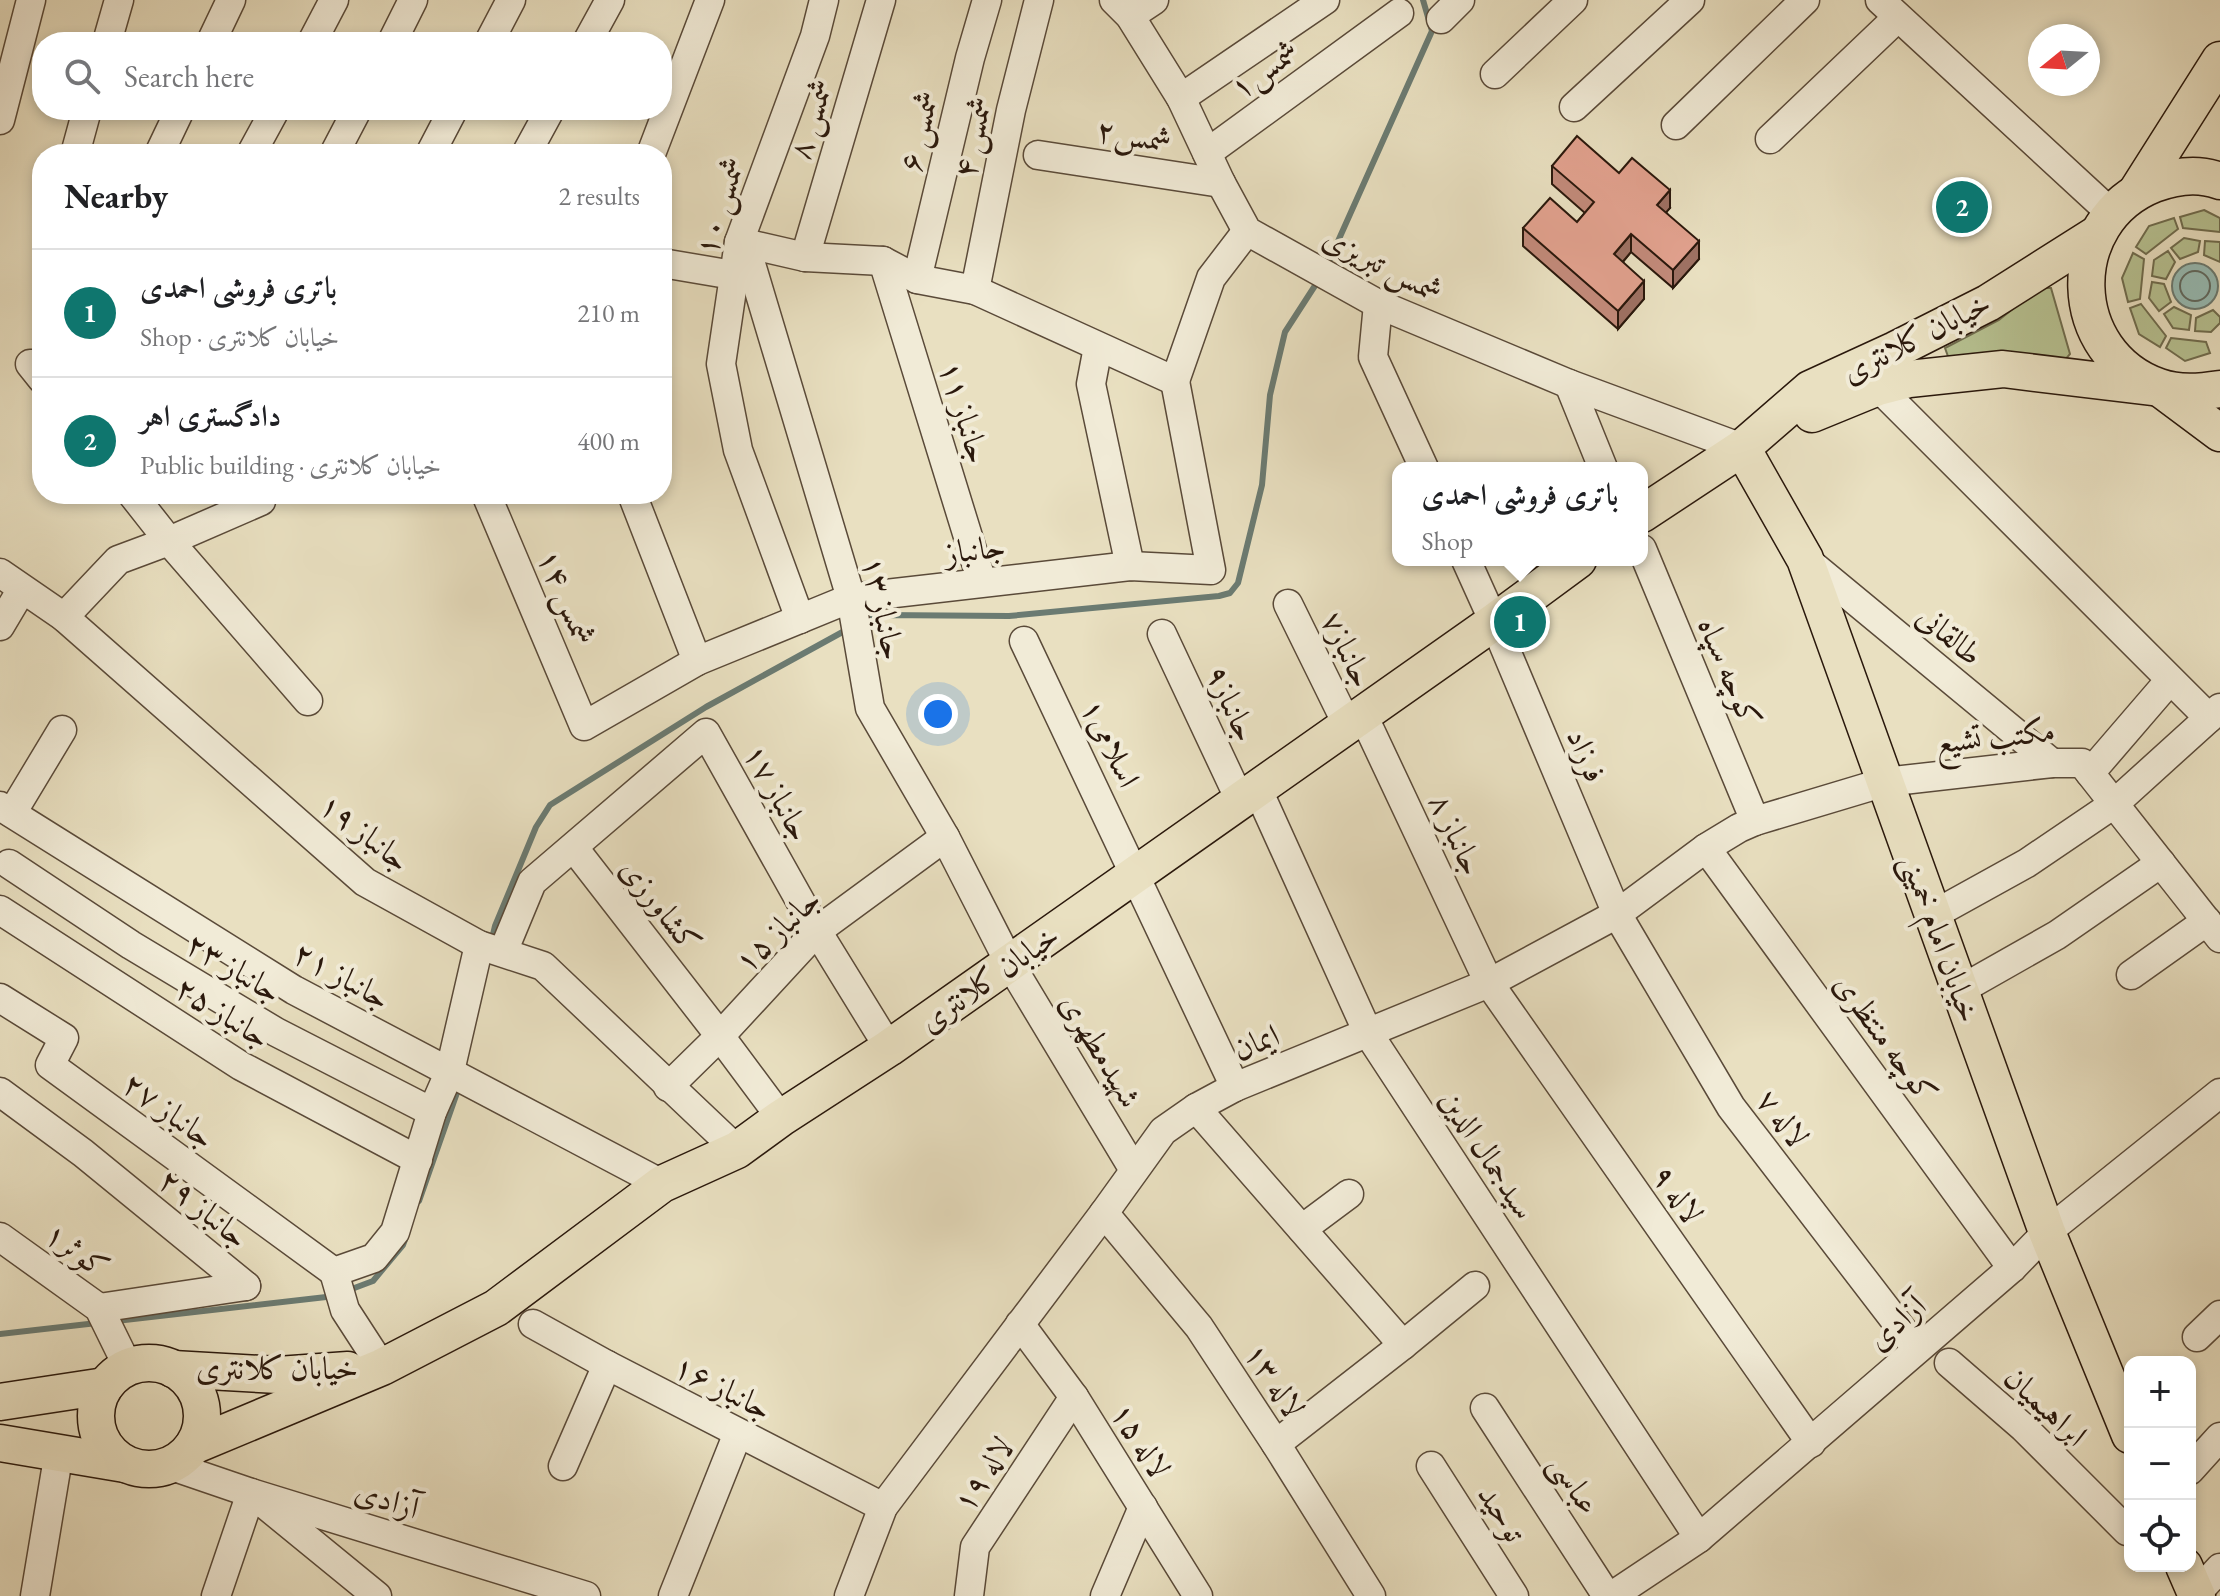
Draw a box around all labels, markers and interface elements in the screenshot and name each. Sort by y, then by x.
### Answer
north arrow [2028,24,2100,96]
street label: شمس۱ [1221,30,1308,109]
search box [32,32,672,120]
icon: search [60,54,104,98]
text: Search here [124,57,254,96]
street label: شمس ۸ [778,74,843,165]
street label: شمس ۶ [888,86,949,176]
street label: شمس ۴ [943,93,1002,182]
street label: شمس۲ [1093,108,1175,163]
street label: شمس ۱۰ [684,152,755,261]
text: Nearby [64,174,168,218]
pin: 2 [1936,177,1988,237]
text: 2 results [559,179,640,213]
street label: شمس تبریزی [1315,216,1450,313]
text: باتری فروشی احمدی [140,268,337,307]
street label: خیابان کلانتری [1834,281,1998,393]
text: 1 [83,296,97,330]
text: 210 m [577,296,640,330]
text: Shop · خیابان کلانتری [140,320,339,354]
street label: جانباز ۱۱ [930,356,1000,468]
text: دادگستری اهر [140,396,281,435]
text: 2 [83,424,97,458]
text: 400 m [577,424,640,458]
text: Public building · خیابان کلانتری [140,448,441,482]
popup [1392,462,1648,566]
text: باتری فروشی احمدی [1421,475,1619,514]
street label: جانباز [939,524,1008,574]
text: Shop [1421,524,1473,558]
street label: شمس ۱۴ [527,542,606,652]
street label: جانباز ۱۳ [853,552,915,664]
pin: 1 [1494,592,1546,652]
street label: طالقانی [1908,595,1992,675]
street label: جانباز۷ [1312,604,1384,694]
street label: کوچه سپاه [1687,611,1772,734]
street label: جانباز۹ [1196,658,1268,748]
street label: اسلامی۱ [1072,692,1150,794]
your location [918,694,958,734]
street label: مکتب تشیع [1933,709,2058,771]
street label: فرزاد [1557,722,1617,788]
street label: جانباز ۱۷ [734,736,822,848]
street label: جانباز ۱۹ [311,783,419,881]
street label: جانباز ۸ [1420,786,1494,882]
street label: خیابان امام خمینی [1885,848,1991,1030]
street label: کشاورزی [611,849,711,961]
street label: جانباز ۱۵ [725,878,829,982]
street label: خیابان کلانتری [910,914,1068,1042]
street label: جانباز ۲۳ [178,922,290,1012]
street label: جانباز ۲۱ [286,931,398,1019]
street label: کوچه منتظری [1824,965,1947,1112]
street label: جانباز ۲۵ [167,966,279,1058]
street label: شهیدمطهری [1050,985,1152,1115]
street label: ایمان [1227,1014,1285,1070]
street label: جانباز ۲۷ [114,1062,224,1158]
street label: لاله ۷ [1747,1080,1819,1156]
street label: سیدجمال الدین [1430,1081,1546,1227]
street label: لاله ۹ [1643,1156,1713,1232]
street label: جانباز ۲۹ [150,1159,258,1257]
street label: کوثر۱ [36,1212,118,1288]
street label: آزادی [1858,1283,1937,1359]
street label: لاله ۱۳ [1235,1334,1315,1426]
street label: جانباز ۱۶ [667,1344,779,1430]
street label: خیابان کلانتری [196,1347,358,1389]
map controls [2124,1356,2196,1572]
button: + [2124,1356,2196,1428]
street label: ابراهیمیان [1995,1357,2097,1455]
street label: لاله ۱۵ [1102,1394,1180,1486]
street label: لاله ۱۹ [943,1428,1023,1520]
button: − [2124,1428,2196,1500]
street label: عباسی [1538,1445,1610,1524]
street label: آزادی [350,1469,427,1530]
street label: توحید [1468,1476,1537,1551]
button: locate [2124,1500,2196,1572]

